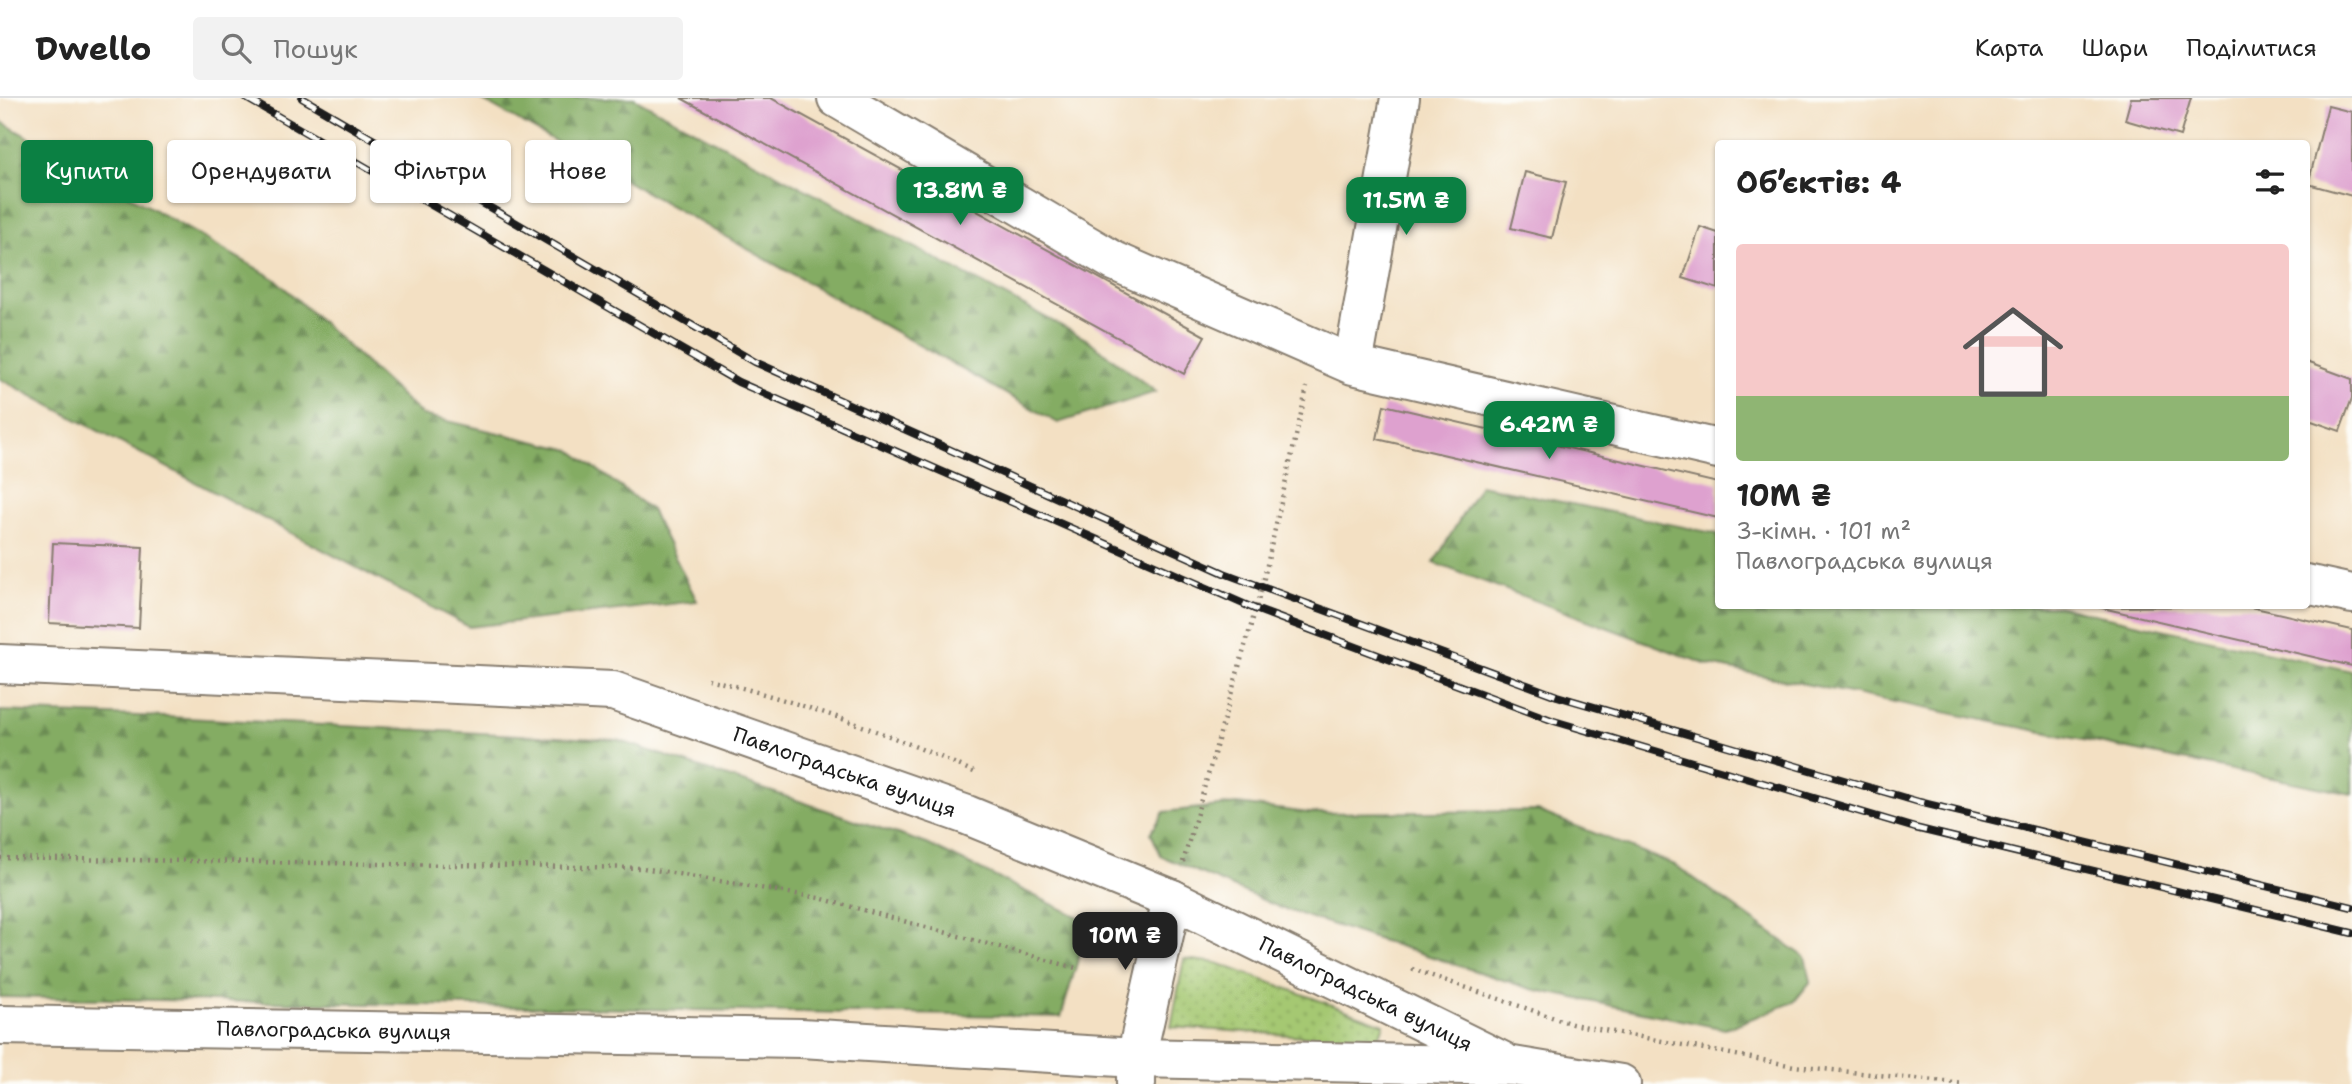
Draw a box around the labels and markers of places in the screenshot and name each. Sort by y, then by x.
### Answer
pin: 13.8M ₴ [895,167,1025,227]
pin: 11.5M ₴ [1341,178,1471,237]
pin: 6.42M ₴ [1484,402,1614,461]
pin: 10M ₴ [1076,912,1174,972]

